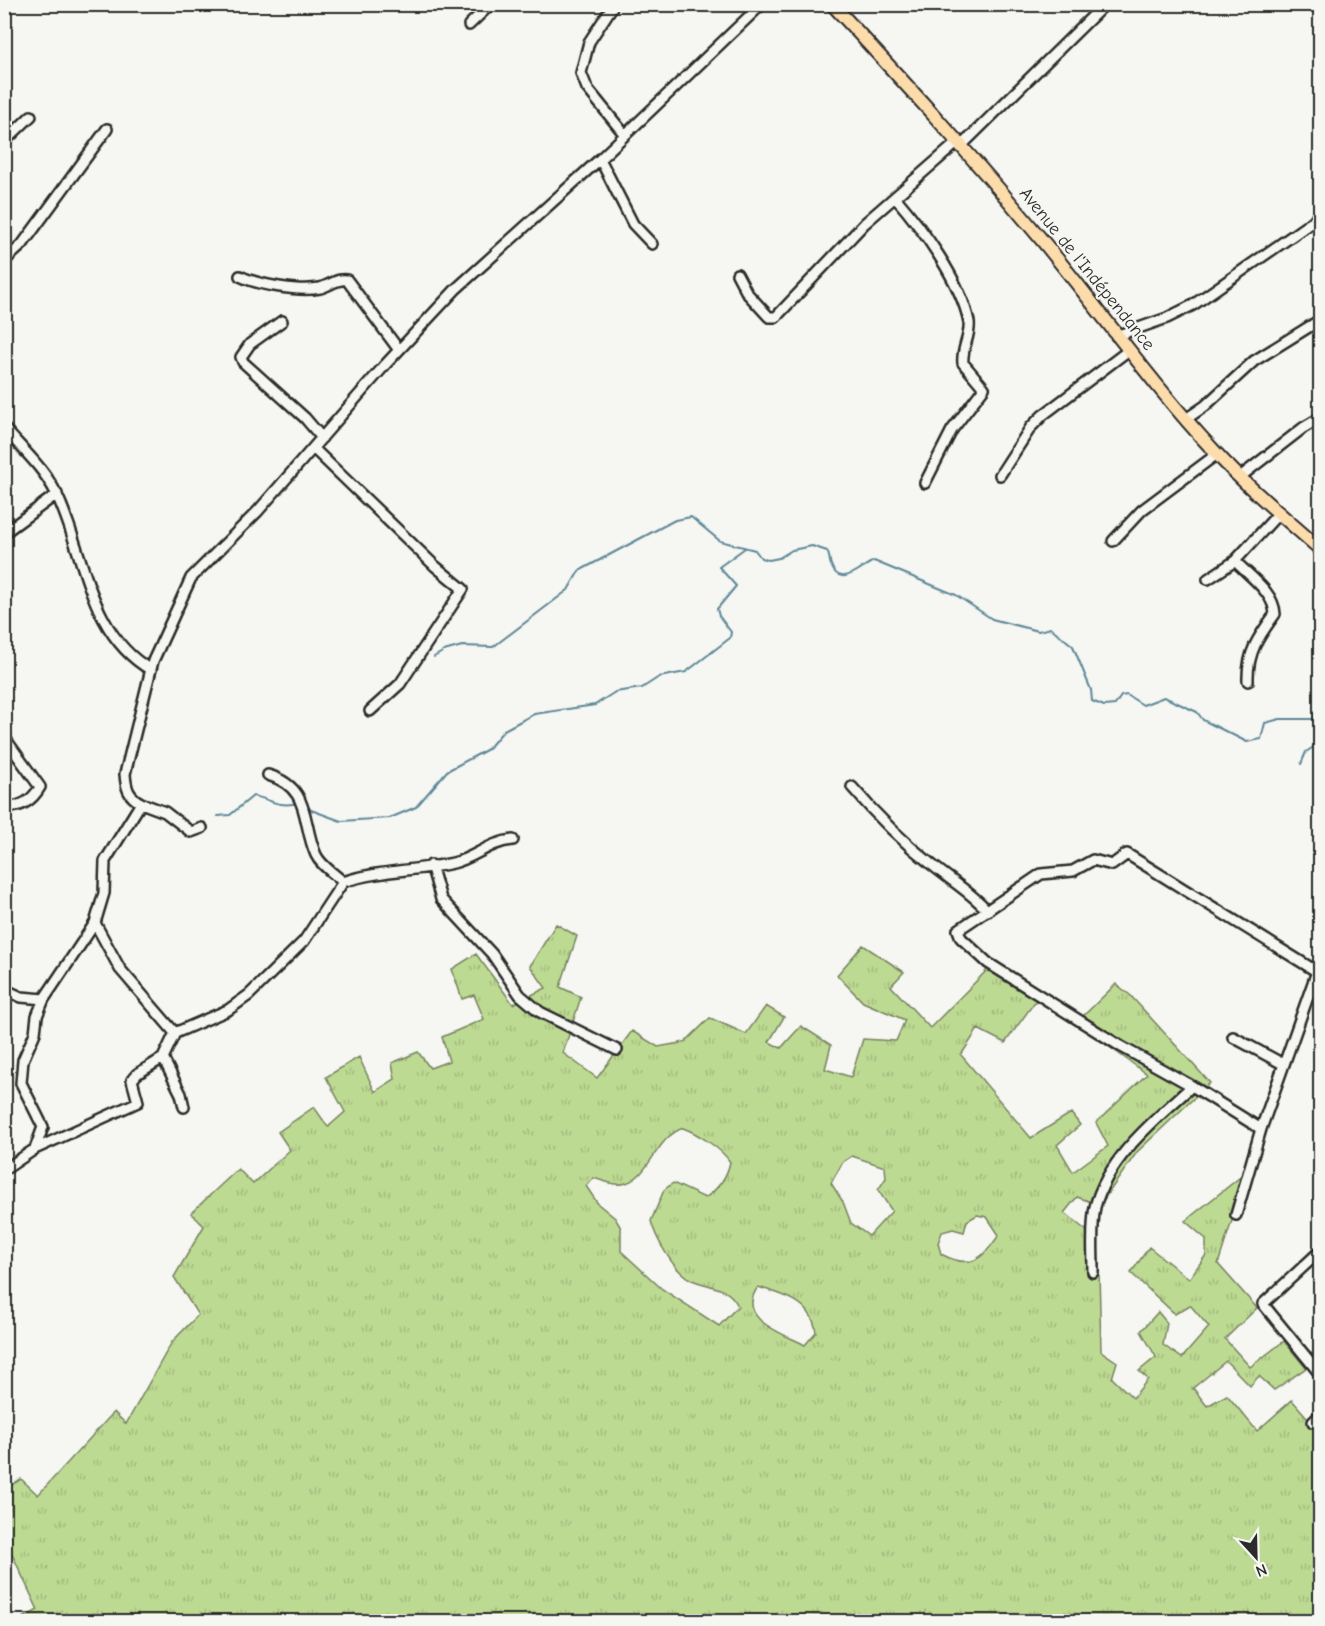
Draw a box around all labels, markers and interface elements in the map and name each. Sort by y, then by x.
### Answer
street label: Avenue de l'Indépendance [1015,183,1159,355]
north arrow [1226,1527,1286,1587]
text: N [1253,1560,1269,1580]

